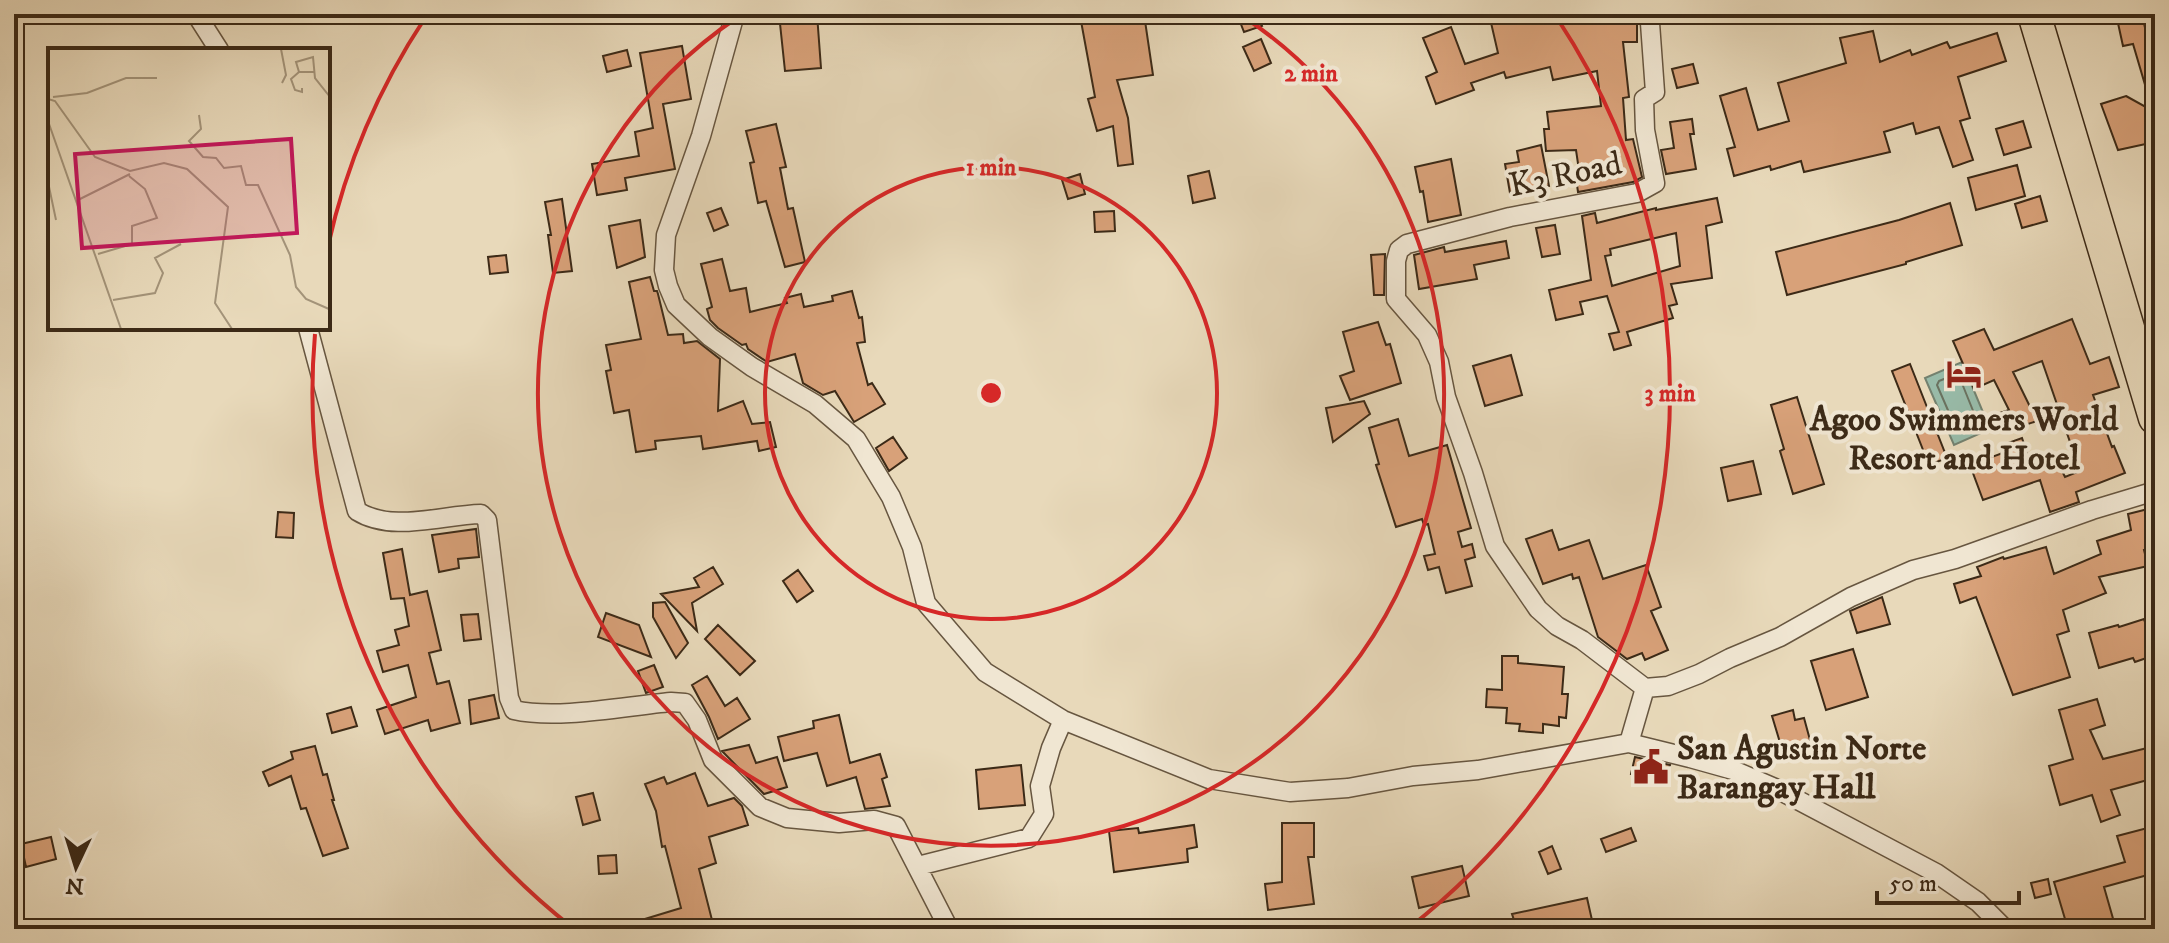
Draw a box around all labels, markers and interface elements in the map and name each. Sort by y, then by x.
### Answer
inset map [48,48,330,330]
text: 2 min [1284,59,1338,89]
street label: K3 Road [1505,143,1626,207]
text: 1 min [966,153,1017,183]
hotel icon: Agoo Swimmers World Resort and Hotel [1945,355,1983,393]
centre of rings [977,379,1005,407]
text: 3 min [1645,379,1696,409]
place label: Agoo Swimmers World Resort and Hotel [1809,399,2119,480]
place label: San Agustin Norte Barangay Hall [1677,728,1926,809]
public building icon: San Agustin Norte Barangay Hall [1632,748,1670,786]
north arrow [36,827,116,907]
scale bar [1877,855,2019,905]
text: 50 m [1889,869,1937,899]
text: N [65,871,85,900]

